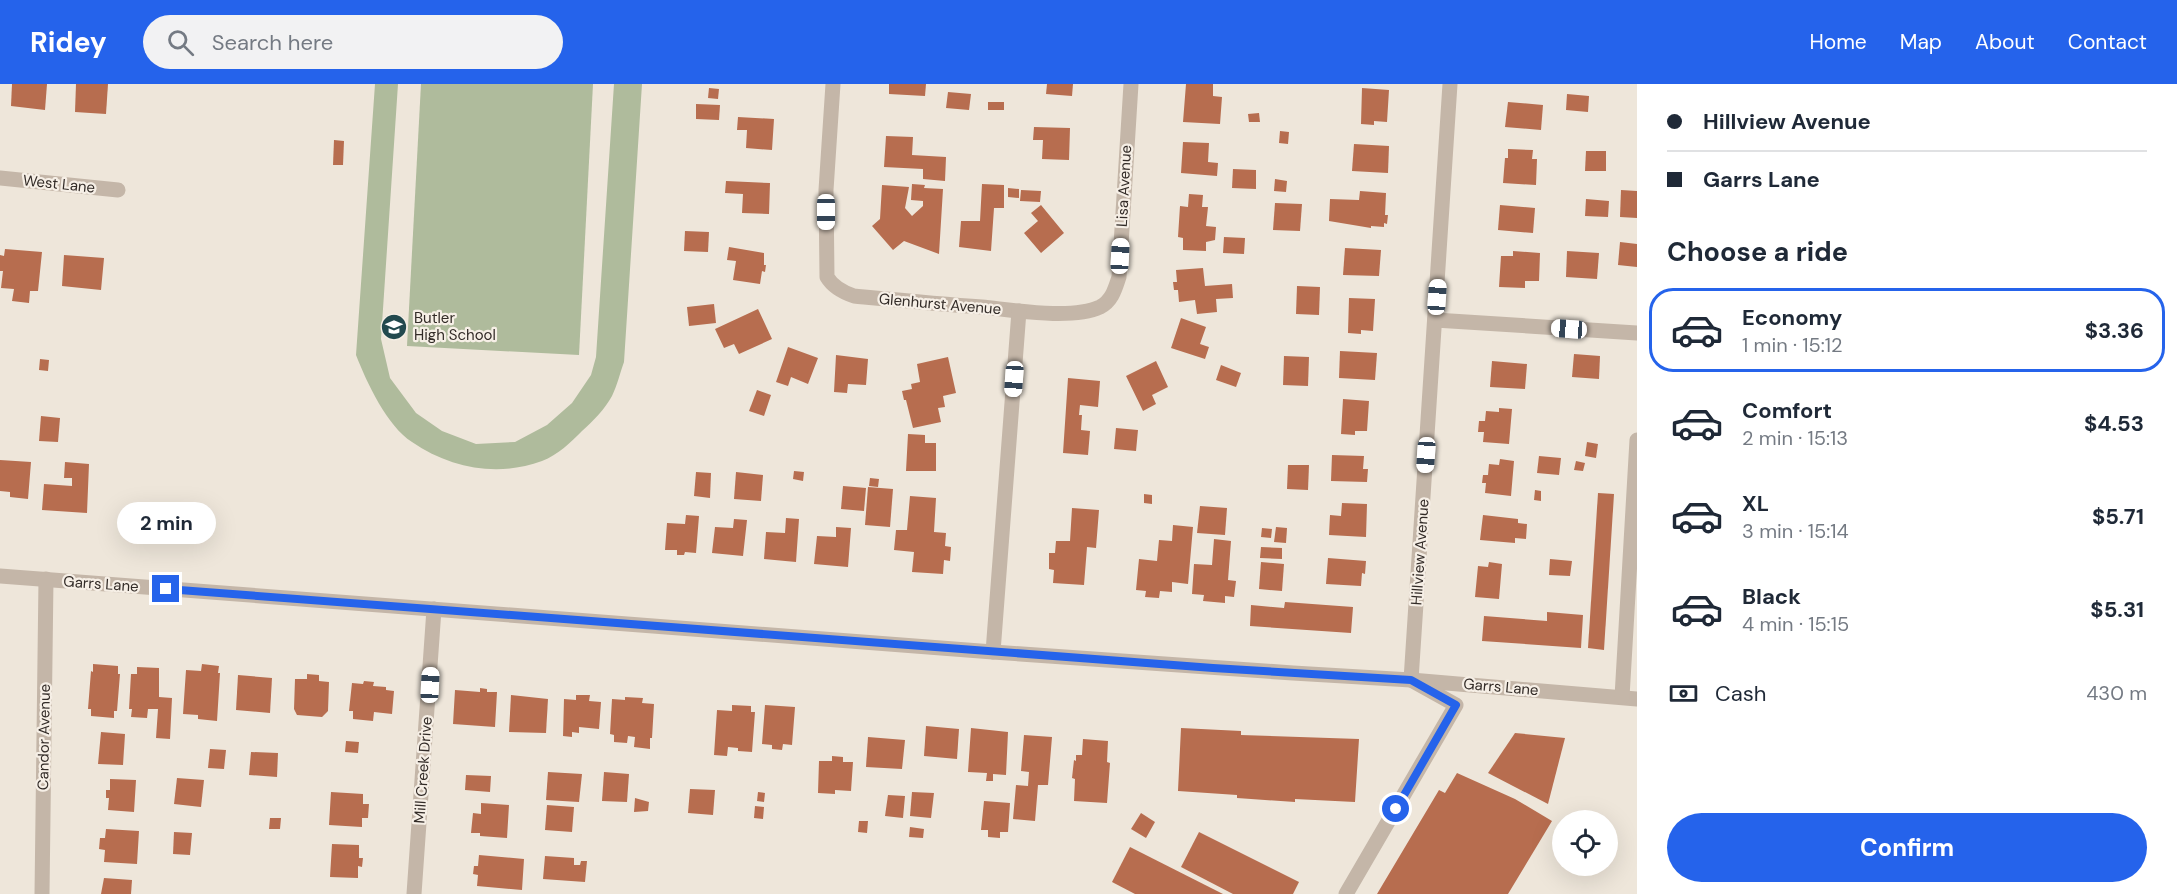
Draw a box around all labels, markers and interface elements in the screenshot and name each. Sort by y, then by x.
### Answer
search box [143,15,563,69]
text: Ridey [30,24,107,61]
icon: search [164,26,197,59]
text: Search here [212,28,333,57]
text: Home [1809,28,1867,56]
text: Map [1900,28,1942,56]
text: About [1975,28,2035,56]
text: Contact [2068,28,2147,56]
text: Hillview Avenue [1703,107,1871,136]
street label: Lisa Avenue [1112,144,1136,228]
text: Garrs Lane [1703,165,1820,194]
street label: West Lane [22,170,96,198]
car [817,194,835,230]
text: Choose a ride [1667,234,1848,269]
car [1110,238,1130,274]
car [1427,278,1447,316]
street label: Glenhurst Avenue [878,289,1002,319]
icon: car [1670,303,1724,357]
text: Economy [1742,303,1842,332]
place label: Butler High School [414,308,496,345]
school or university icon: Butler High School [379,312,409,342]
text: $3.36 [2085,316,2144,345]
car [1550,319,1588,339]
text: 1 min · 15:12 [1742,332,1843,358]
car [1004,360,1024,398]
icon: car [1670,396,1724,450]
text: Comfort [1742,396,1832,425]
text: $4.53 [2084,409,2144,438]
text: 2 min · 15:13 [1742,425,1848,451]
car [1416,436,1436,474]
icon: car [1670,489,1724,543]
text: XL [1742,489,1769,518]
street label: Hillview Avenue [1406,498,1434,606]
callout: 2 min [116,502,216,544]
text: $5.71 [2092,502,2144,531]
text: 2 min [140,510,193,536]
text: 3 min · 15:14 [1742,518,1849,544]
street label: Garrs Lane [63,571,139,597]
route end [152,575,179,602]
icon: car [1670,582,1724,636]
text: Black [1742,582,1801,611]
text: $5.31 [2090,595,2144,624]
text: 4 min · 15:15 [1742,611,1849,637]
car [420,667,440,703]
street label: Garrs Lane [1463,674,1539,700]
icon: cash [1667,677,1700,710]
text: Cash [1715,679,1766,708]
text: 430 m [2086,680,2147,706]
street label: Candor Avenue [33,684,55,790]
street label: Mill Creek Drive [409,716,437,824]
route start [1382,795,1409,822]
map controls [1552,810,1618,876]
button: locate [1552,810,1618,876]
button: Confirm [1667,813,2147,882]

